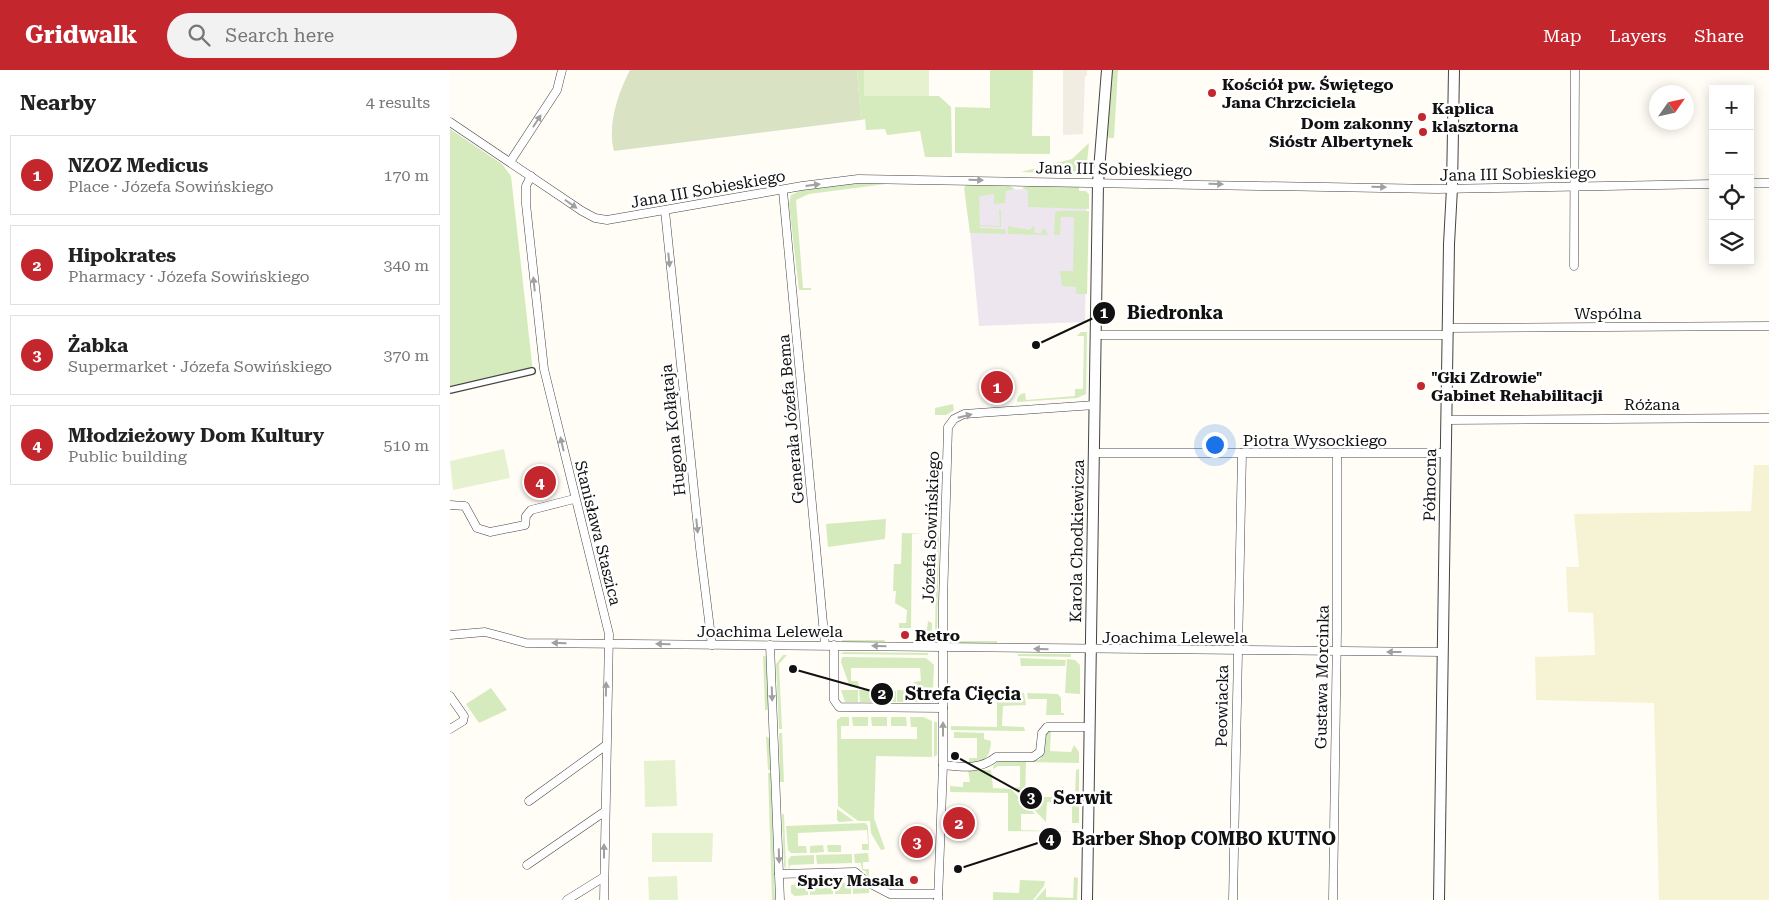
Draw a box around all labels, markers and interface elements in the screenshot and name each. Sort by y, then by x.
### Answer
search box [167,13,517,58]
text: Gridwalk [25,21,137,49]
icon: search [185,21,213,49]
text: Search here [225,24,334,47]
text: Map [1543,25,1582,46]
text: Layers [1610,25,1666,46]
text: Share [1694,25,1744,46]
place label: Kościół pw. Świętego Jana Chrzciciela [1222,75,1394,112]
north arrow [1649,85,1694,130]
map controls [1709,85,1754,265]
button: + [1709,85,1754,130]
marker: Kościół pw. Świętego Jana Chrzciciela [1206,87,1218,99]
text: Nearby [20,91,96,115]
text: 4 results [366,93,430,112]
place label: Kaplica klasztorna [1432,99,1519,136]
marker: Kaplica klasztorna [1416,111,1428,123]
place label: Dom zakonny Sióstr Albertynek [1269,114,1413,151]
one-way arrow [532,115,541,128]
marker: Dom zakonny Sióstr Albertynek [1417,126,1429,138]
button: − [1709,130,1754,175]
text: NZOZ Medicus [68,154,208,177]
street label: Jana III Sobieskiego [1035,158,1193,180]
street label: Jana III Sobieskiego [1439,163,1597,185]
text: 1 [33,166,41,185]
text: 170 m [383,166,429,185]
street label: Jana III Sobieskiego [629,166,787,212]
button: locate [1709,175,1754,220]
one-way arrow [968,176,984,184]
text: Place · Józefa Sowińskiego [68,177,274,196]
one-way arrow [1209,180,1225,188]
one-way arrow [806,181,822,189]
one-way arrow [1371,183,1387,191]
one-way arrow [564,199,578,209]
button: layers [1709,220,1754,265]
text: Hipokrates [68,244,176,267]
one-way arrow [665,252,673,268]
text: 2 [33,256,41,275]
text: 340 m [383,256,429,275]
text: Pharmacy · Józefa Sowińskiego [68,267,310,286]
one-way arrow [530,276,538,292]
callout: Biedronka [1092,296,1233,329]
text: Biedronka [1127,302,1223,323]
text: 1 [1100,304,1109,322]
street label: Wspólna [1574,304,1642,323]
street label: Generała Józefa Bema [774,333,808,504]
text: Żabka [68,334,128,357]
text: 3 [33,346,41,365]
text: 370 m [383,346,429,365]
text: Supermarket · Józefa Sowińskiego [68,357,332,376]
street label: Hugona Kołłątaja [657,363,689,497]
pin: 1 [981,368,1013,406]
place label: "Gki Zdrowie" Gabinet Rehabilitacji [1431,368,1603,405]
marker: "Gki Zdrowie" Gabinet Rehabilitacji [1415,380,1427,392]
street label: Różana [1624,395,1680,414]
one-way arrow [957,412,973,420]
text: Młodzieżowy Dom Kultury [68,424,324,447]
street label: Piotra Wysockiego [1243,431,1387,450]
your location [1202,432,1228,458]
text: 4 [33,436,41,455]
text: 510 m [383,436,429,455]
one-way arrow [558,437,566,452]
text: Public building [68,447,187,466]
street label: Północna [1420,448,1440,522]
street label: Józefa Sowińskiego [919,451,943,603]
street label: Stanisława Staszica [571,458,625,608]
street label: Karola Chodkiewicza [1066,459,1088,623]
pin: 4 [524,463,556,501]
one-way arrow [693,518,701,534]
street label: Gustawa Morcinka [1311,604,1333,749]
street label: Joachima Lelewela [697,622,843,641]
place label: Retro [915,626,960,645]
street label: Joachima Lelewela [1102,628,1248,647]
marker: Retro [899,629,911,641]
one-way arrow [551,639,567,647]
one-way arrow [655,640,671,648]
one-way arrow [870,642,886,650]
one-way arrow [1033,645,1049,653]
one-way arrow [1385,648,1401,656]
street label: Peowiacka [1212,664,1232,747]
callout: Strefa Cięcia [870,677,1031,710]
one-way arrow [602,681,610,697]
text: Strefa Cięcia [905,683,1021,704]
text: 2 [878,685,886,703]
one-way arrow [768,686,776,702]
one-way arrow [939,721,947,737]
callout: Serwit [1019,781,1123,814]
text: Serwit [1053,787,1113,808]
text: 3 [1027,789,1036,807]
pin: 2 [943,804,975,842]
pin: 3 [901,823,933,861]
callout: Barber Shop COMBO KUTNO [1037,823,1346,856]
text: Barber Shop COMBO KUTNO [1072,828,1336,849]
text: 4 [1046,830,1055,848]
one-way arrow [600,843,608,859]
one-way arrow [775,848,783,864]
place label: Spicy Masala [797,871,905,890]
marker: Spicy Masala [908,874,920,886]

